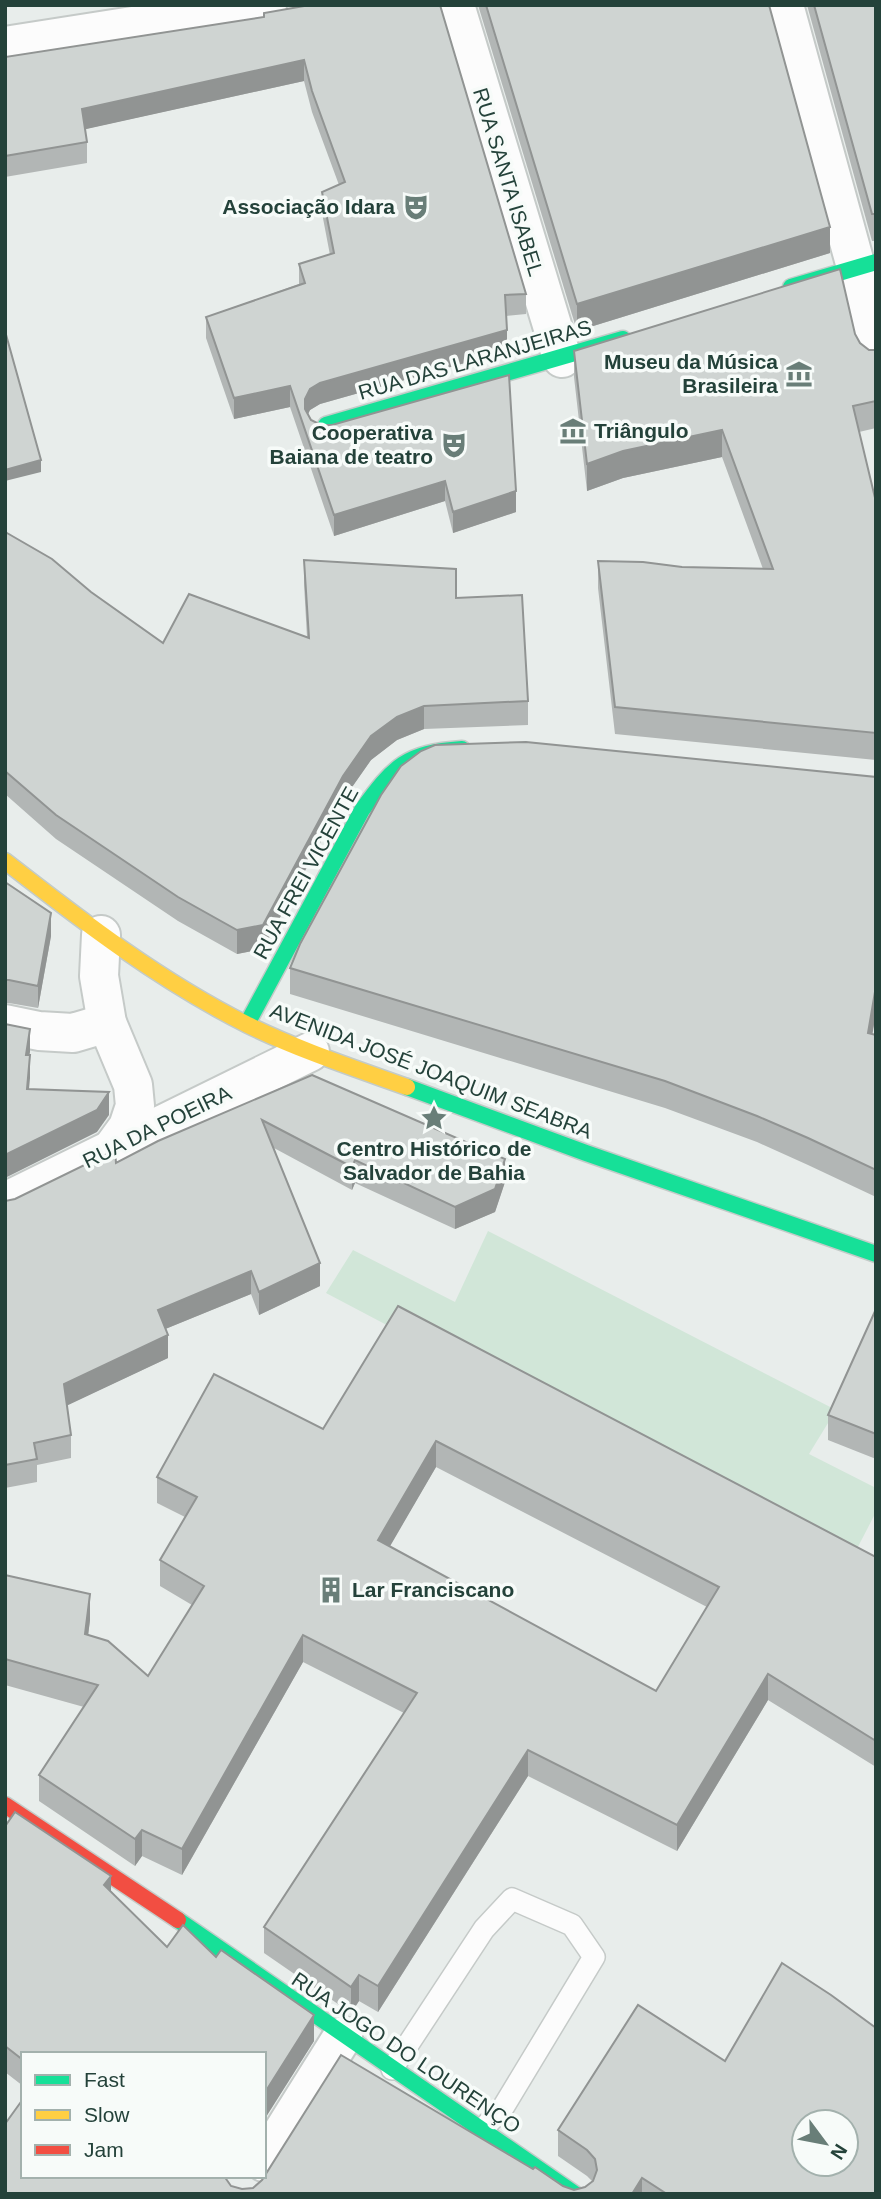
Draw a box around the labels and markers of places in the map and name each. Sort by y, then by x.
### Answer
theatre icon: Associação Idara [401,192,431,222]
place label: Associação Idara [222,195,395,218]
place label: Museu da Música Brasileira [604,350,778,397]
museum icon: Museu da Música Brasileira [784,359,814,389]
museum icon: Triângulo [558,416,588,446]
place label: Triângulo [594,419,689,442]
place label: Cooperativa Baiana de teatro [270,421,433,468]
theatre icon: Cooperativa Baiana de teatro [439,430,469,460]
place icon: Centro Histórico de Salvador de Bahia [419,1103,449,1133]
place label: Centro Histórico de Salvador de Bahia [337,1137,531,1184]
building icon: Lar Franciscano [316,1575,346,1605]
place label: Lar Franciscano [352,1578,514,1601]

